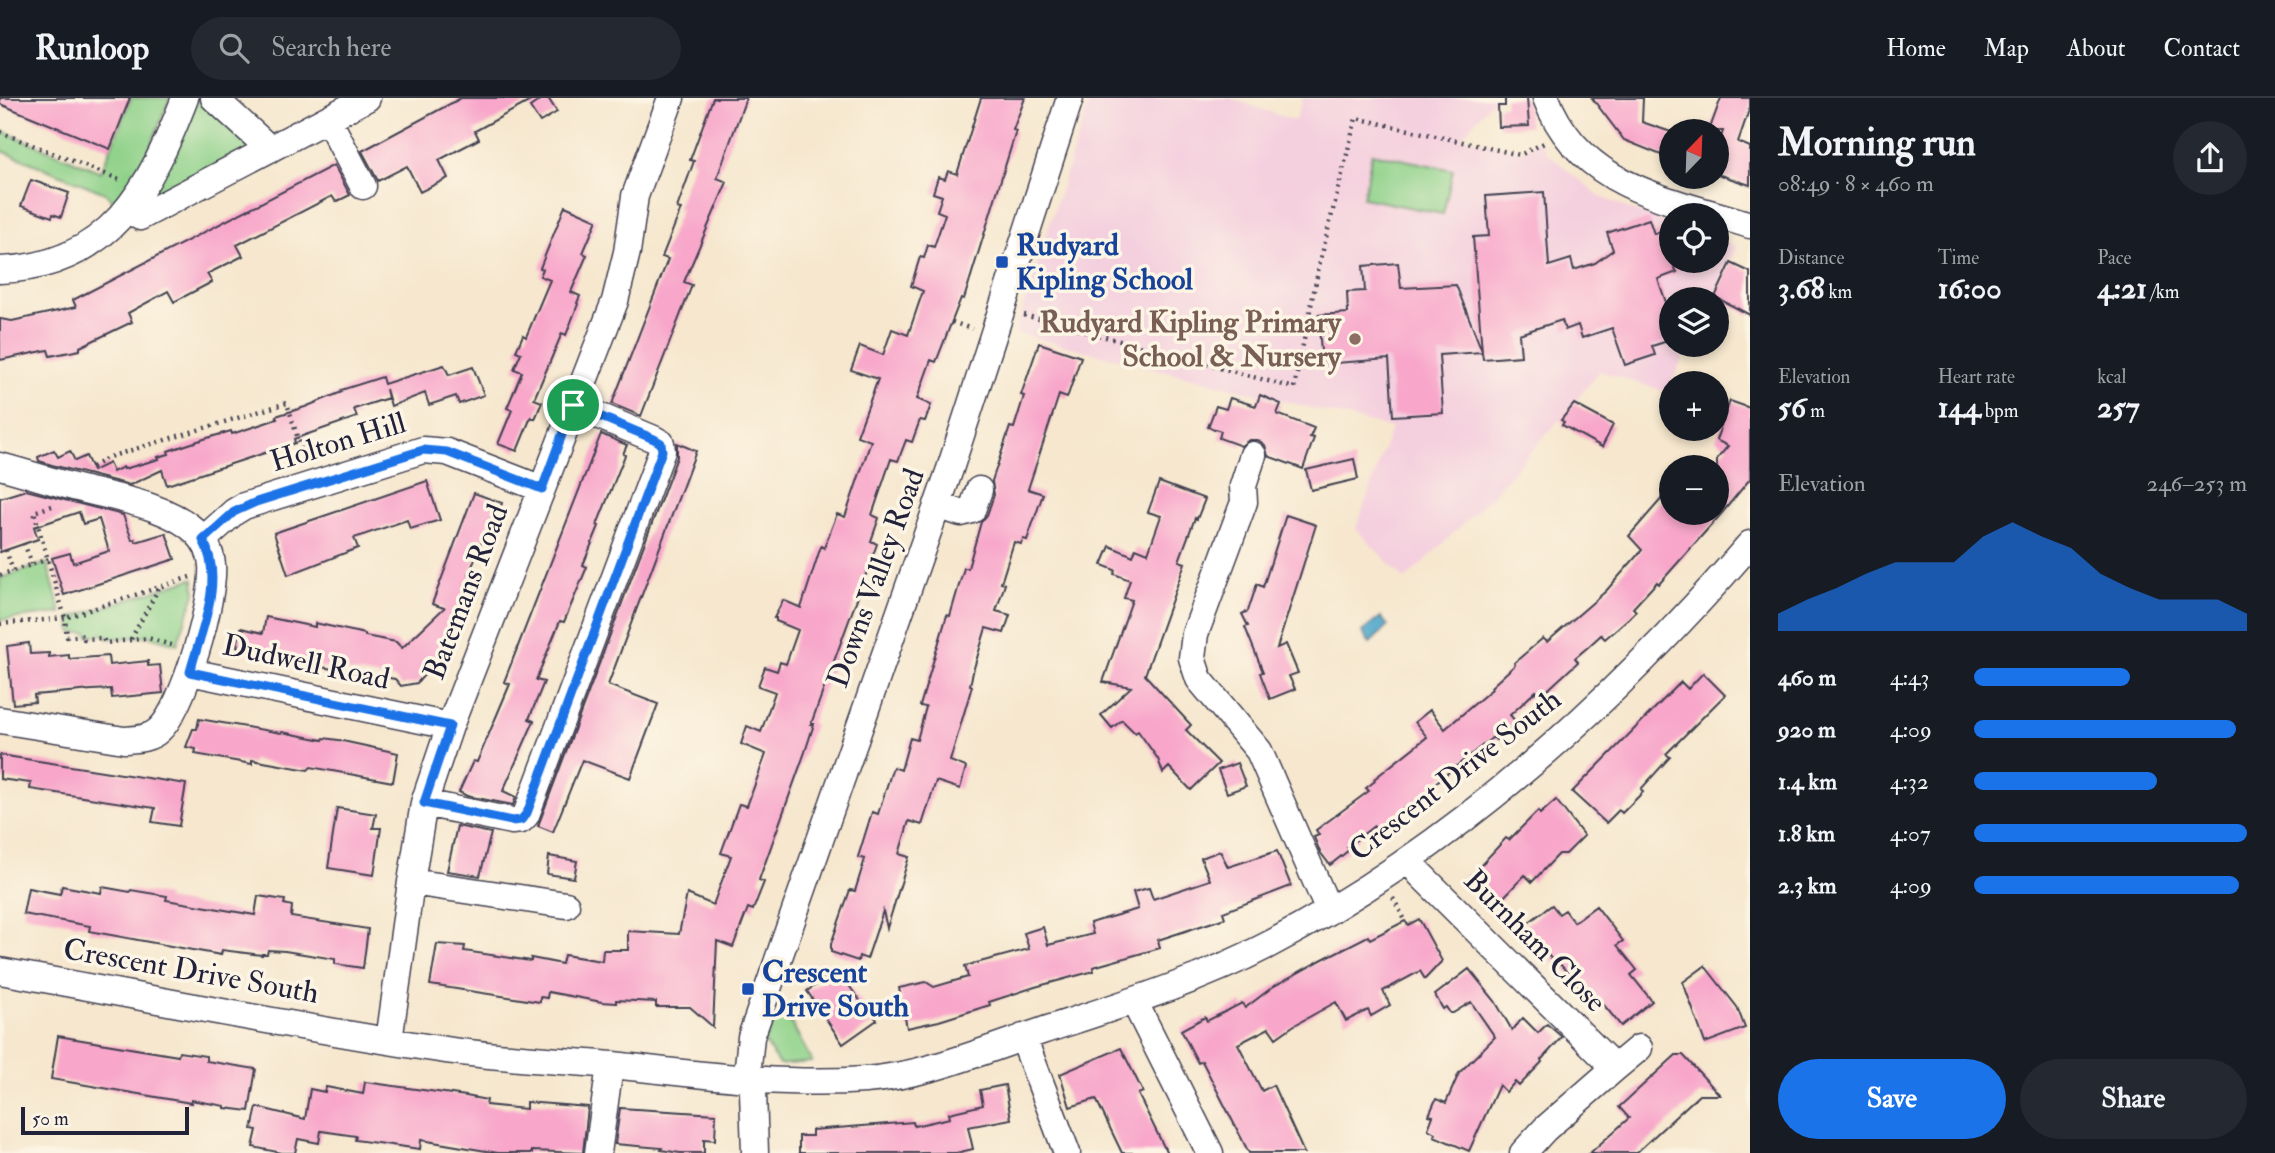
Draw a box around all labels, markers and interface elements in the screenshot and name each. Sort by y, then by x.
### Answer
search box [191,17,681,80]
text: Runloop [35,28,149,69]
icon: search [215,29,253,67]
text: Search here [271,32,391,64]
text: Home [1886,33,1946,64]
text: Map [1984,33,2029,64]
text: About [2067,33,2126,64]
text: Contact [2164,33,2240,64]
north arrow [1659,119,1729,189]
map controls [1659,119,1729,525]
text: Morning run [1778,119,1976,167]
button: share [2173,121,2247,195]
text: 08:49 · 8 × 460 m [1778,169,1934,198]
button: locate [1659,203,1729,273]
place label: Rudyard Kipling School [1016,227,1193,298]
text: Distance [1778,246,1844,270]
text: Time [1938,246,1979,270]
text: Pace [2097,246,2131,270]
marker: Rudyard Kipling School [994,254,1010,270]
text: 3.68 [1778,270,1825,307]
text: 16:00 [1938,270,2002,307]
text: 4:21 [2097,270,2147,307]
text: km [1825,280,1852,304]
text: /km [2147,280,2180,304]
button: layers [1659,287,1729,357]
place label: Rudyard Kipling Primary School & Nursery [1040,304,1343,375]
marker: Rudyard Kipling Primary School & Nursery [1347,331,1363,347]
text: Elevation [1778,365,1850,389]
text: Heart rate [1938,365,2015,389]
text: kcal [2097,365,2126,389]
button: + [1659,371,1729,441]
pin [543,375,603,435]
icon: arrive [554,386,592,424]
text: 56 [1778,389,1806,426]
text: 144 [1938,389,1981,426]
text: 257 [2097,389,2139,426]
text: m [1806,399,1825,423]
text: bpm [1981,399,2018,423]
street label: Holton Hill [266,404,411,480]
button: − [1659,455,1729,525]
street label: Downs Valley Road [819,463,933,693]
text: Elevation [1778,469,1866,498]
text: 246–253 m [2147,469,2247,498]
street label: Batemans Road [416,499,516,685]
street label: Dudwell Road [219,626,393,698]
text: 460 m [1778,663,1836,692]
text: 4:43 [1890,663,1929,692]
street label: Crescent Drive South [1342,681,1568,869]
text: 920 m [1778,715,1836,744]
text: 4:09 [1890,715,1932,744]
text: 1.4 km [1778,767,1837,796]
text: 4:32 [1890,767,1929,796]
text: 1.8 km [1778,819,1835,848]
text: 4:07 [1890,819,1930,848]
street label: Burnham Close [1456,862,1614,1020]
text: 2.3 km [1778,871,1837,900]
text: 4:09 [1890,871,1932,900]
street label: Crescent Drive South [60,930,322,1012]
place label: Crescent Drive South [762,954,909,1025]
marker: Crescent Drive South [740,981,756,997]
button: Save [1778,1059,2006,1139]
button: Share [2020,1059,2247,1139]
scale bar [21,1104,189,1136]
text: 50 m [32,1107,69,1131]

